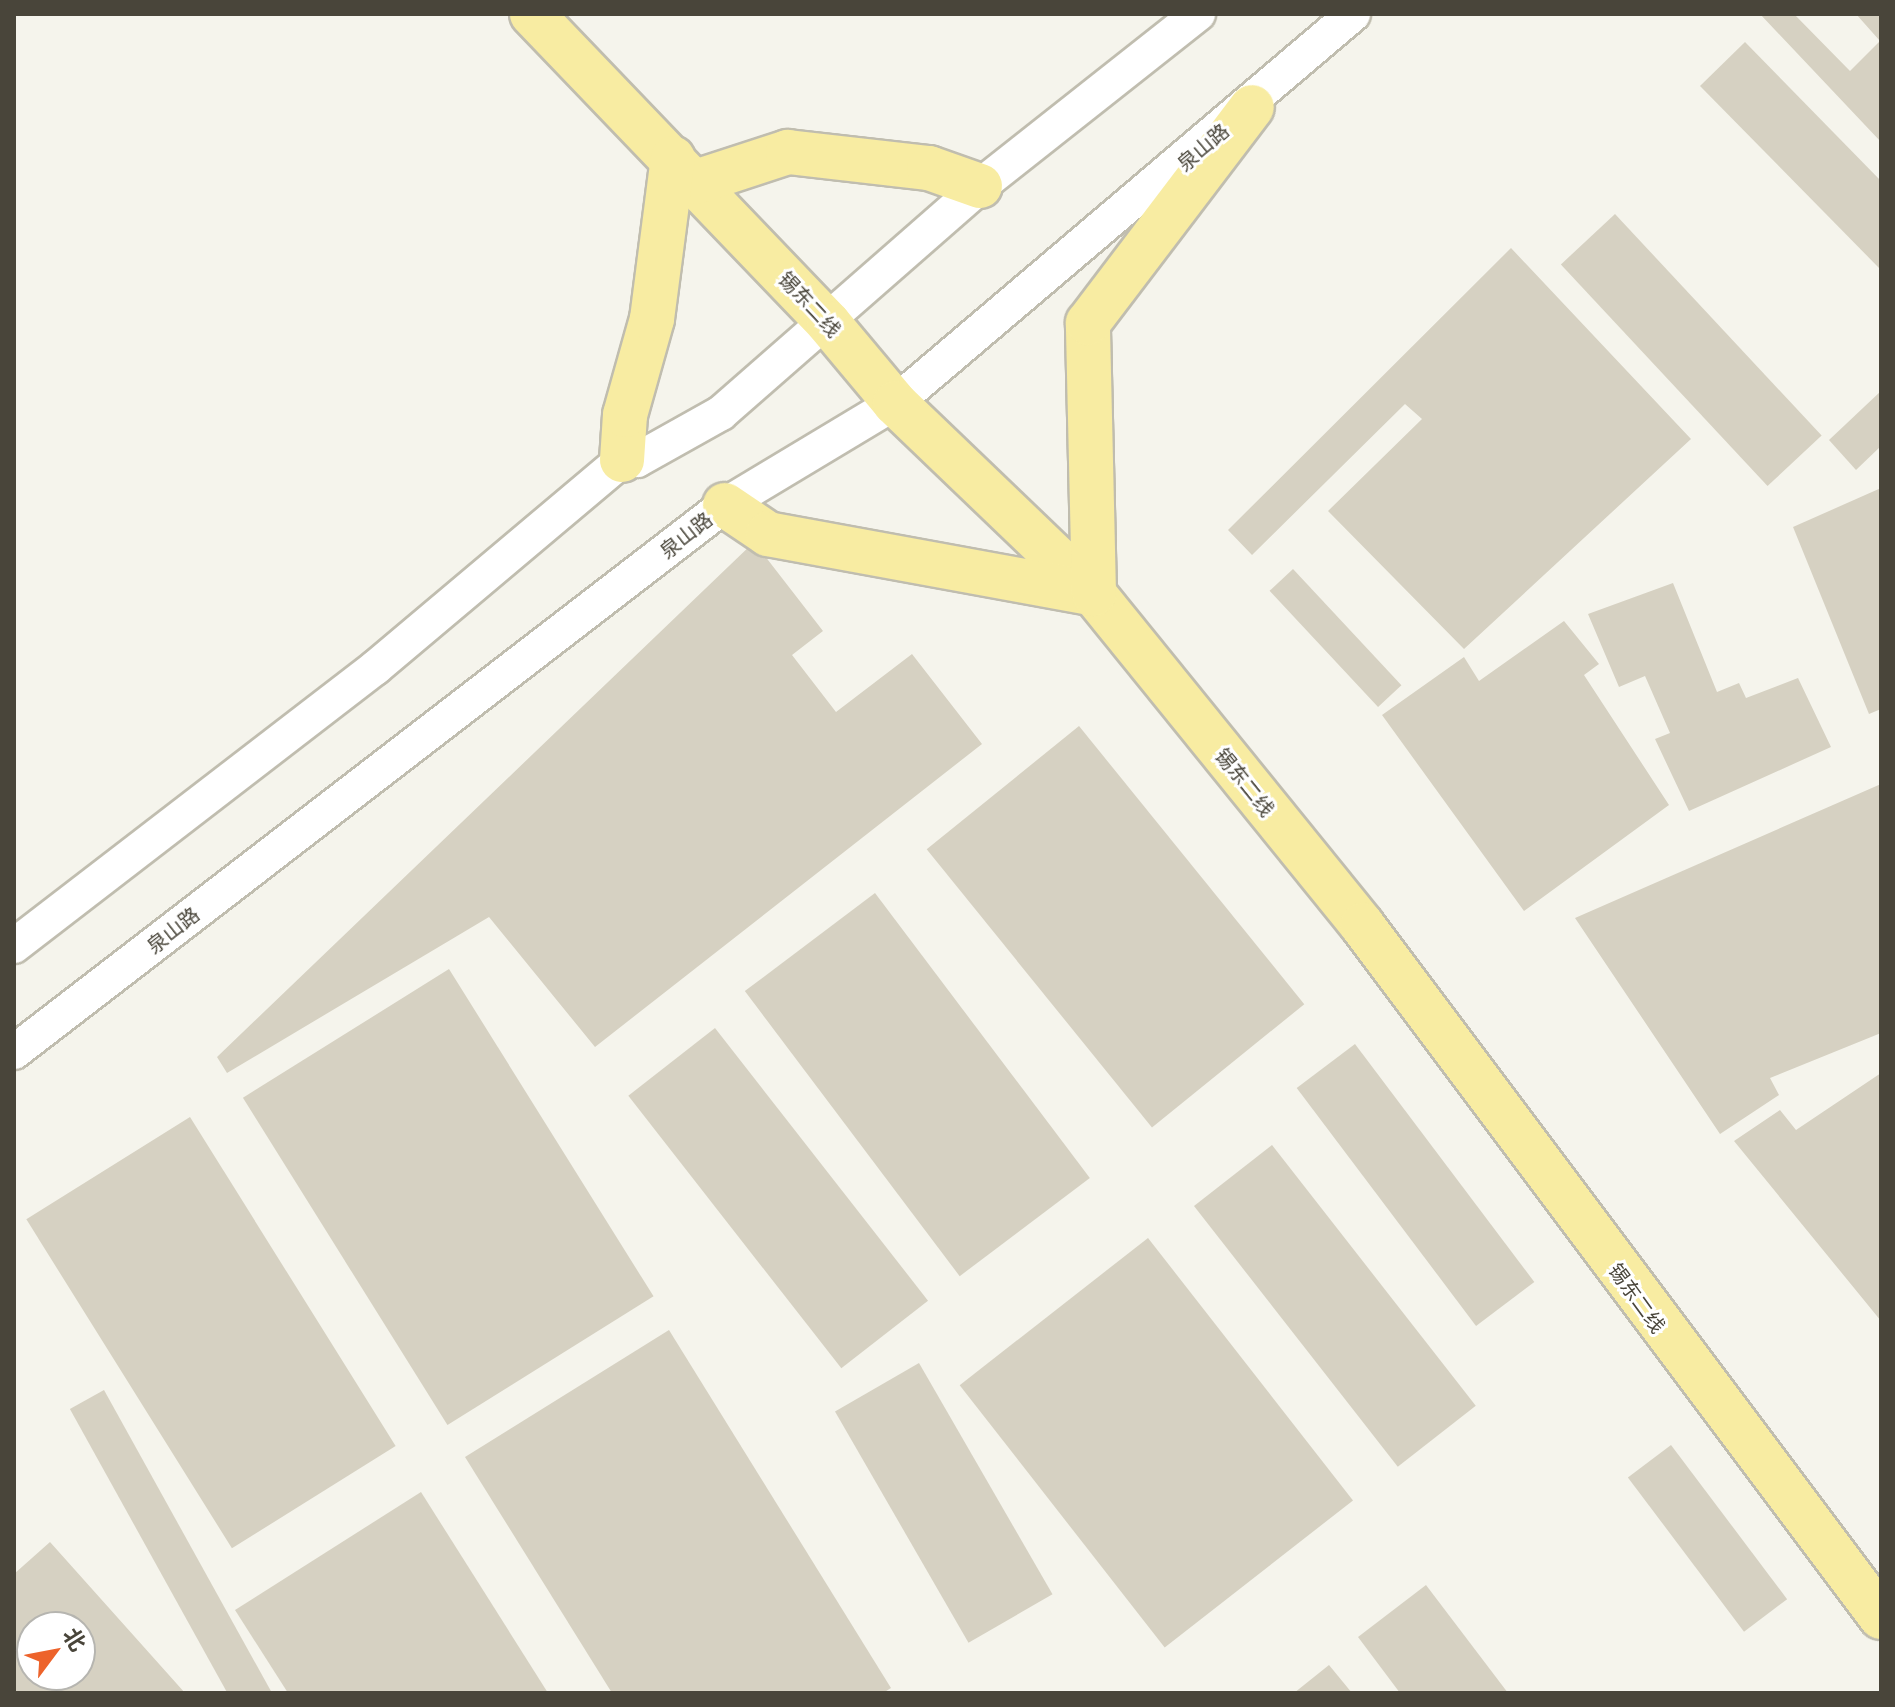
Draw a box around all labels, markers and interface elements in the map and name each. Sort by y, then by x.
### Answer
street label: 泉山路 [1172,119,1234,175]
street label: 锡东二线 [774,267,846,341]
street label: 泉山路 [655,507,717,563]
street label: 锡东二线 [1211,743,1279,821]
street label: 泉山路 [142,902,204,958]
street label: 锡东二线 [1604,1259,1670,1337]
north arrow [16,1611,96,1691]
text: 北 [57,1622,93,1656]

